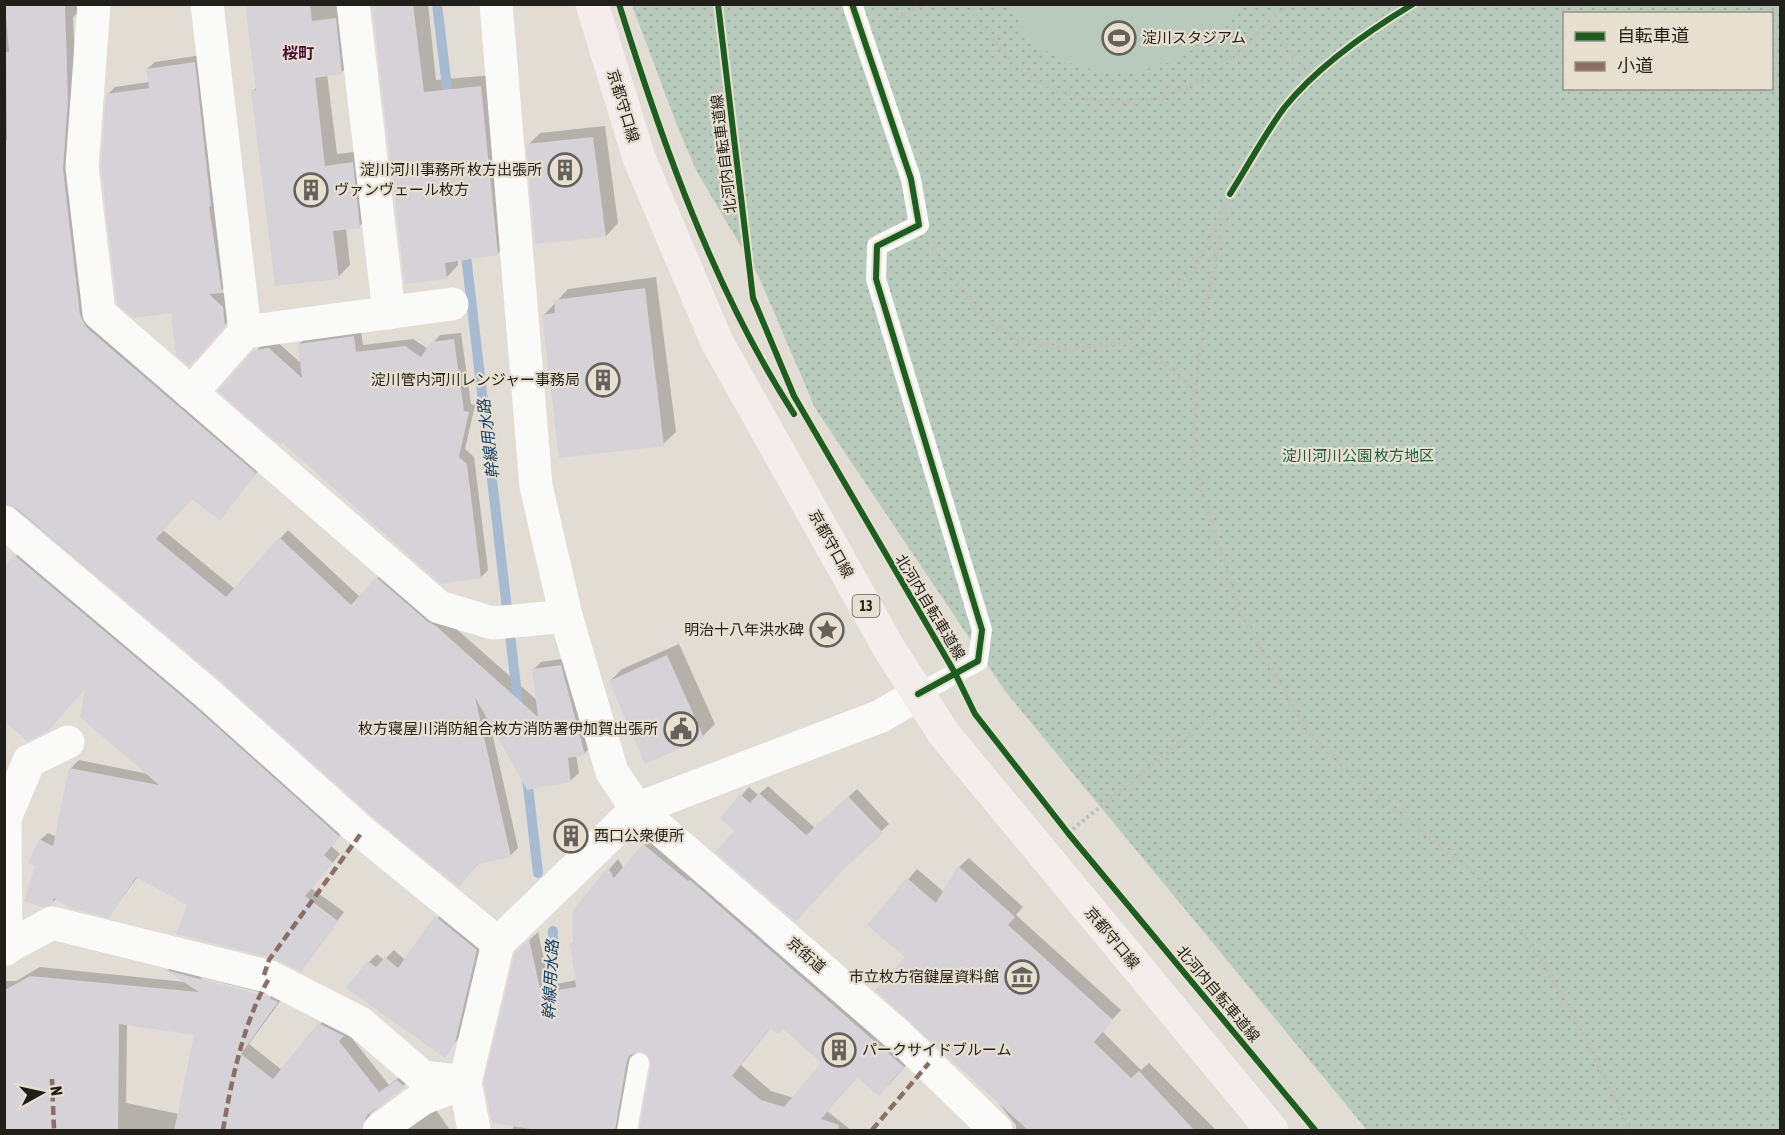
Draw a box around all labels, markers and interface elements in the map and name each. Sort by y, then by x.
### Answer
legend [1563,12,1773,90]
sports icon: 淀川スタジアム [1101,20,1137,56]
text: 自転車道 [1617,25,1689,46]
place label: 淀川スタジアム [1142,29,1246,46]
district label: 桜町 [282,44,314,62]
text: 小道 [1617,55,1653,76]
street label: 京都守口線 [604,67,643,144]
street label: 北河内自転車道線 [708,93,739,215]
building icon: 淀川河川事務所 枚方出張所 [547,152,583,188]
place label: 淀川河川事務所 枚方出張所 [360,161,542,178]
building icon: ヴァンヴェール枚方 [293,172,329,208]
place label: ヴァンヴェール枚方 [334,181,469,198]
building icon: 淀川管内河川レンジャー事務局 [585,362,621,398]
place label: 淀川管内河川レンジャー事務局 [371,371,580,388]
water label: 幹線用水路 [474,396,502,480]
park label: 淀川河川公園 枚方地区 [1282,447,1434,464]
street label: 京都守口線 [806,507,857,581]
street label: 北河内自転車道線 [892,551,969,663]
road number: 13 [852,595,880,617]
place icon: 明治十八年洪水碑 [809,612,845,648]
place label: 明治十八年洪水碑 [684,621,804,638]
public building icon: 枚方寝屋川消防組合枚方消防署伊加賀出張所 [663,711,699,747]
place label: 枚方寝屋川消防組合枚方消防署伊加賀出張所 [358,720,658,737]
building icon: 西口公衆便所 [553,818,589,854]
place label: 西口公衆便所 [594,827,684,844]
street label: 京都守口線 [1082,903,1143,972]
street label: 京街道 [784,933,829,976]
water label: 幹線用水路 [539,938,561,1020]
street label: 北河内自転車道線 [1173,942,1263,1045]
museum icon: 市立枚方宿鍵屋資料館 [1004,959,1040,995]
place label: 市立枚方宿鍵屋資料館 [849,968,999,985]
building icon: パークサイドブルーム [821,1032,857,1068]
place label: パークサイドブルーム [862,1041,1012,1058]
north arrow [12,1063,72,1123]
text: N [47,1085,66,1097]

